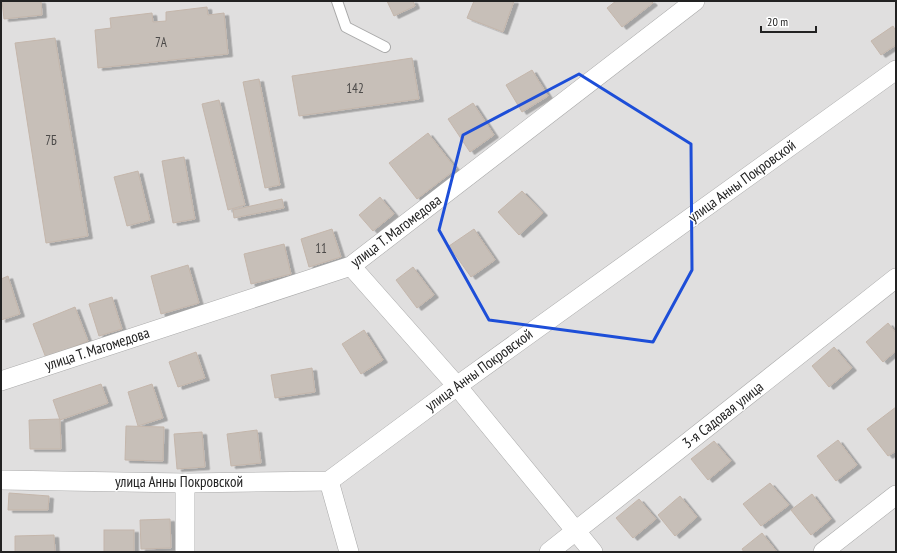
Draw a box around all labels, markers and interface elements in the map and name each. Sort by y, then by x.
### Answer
scale bar [761,8,816,34]
text: 20 m [767,14,788,29]
house number: 7А [155,34,168,51]
house number: 142 [346,80,364,97]
house number: 7Б [45,132,57,149]
street label: улица Анны Покровской [684,135,799,226]
street label: улица Т. Магомедова [346,190,445,271]
house number: 11 [315,240,327,257]
street label: улица Т. Магомедова [42,323,152,374]
street label: улица Анны Покровской [421,324,536,415]
street label: 3-я Садовая улица [678,377,767,452]
street label: улица Анны Покровской [115,472,243,491]

